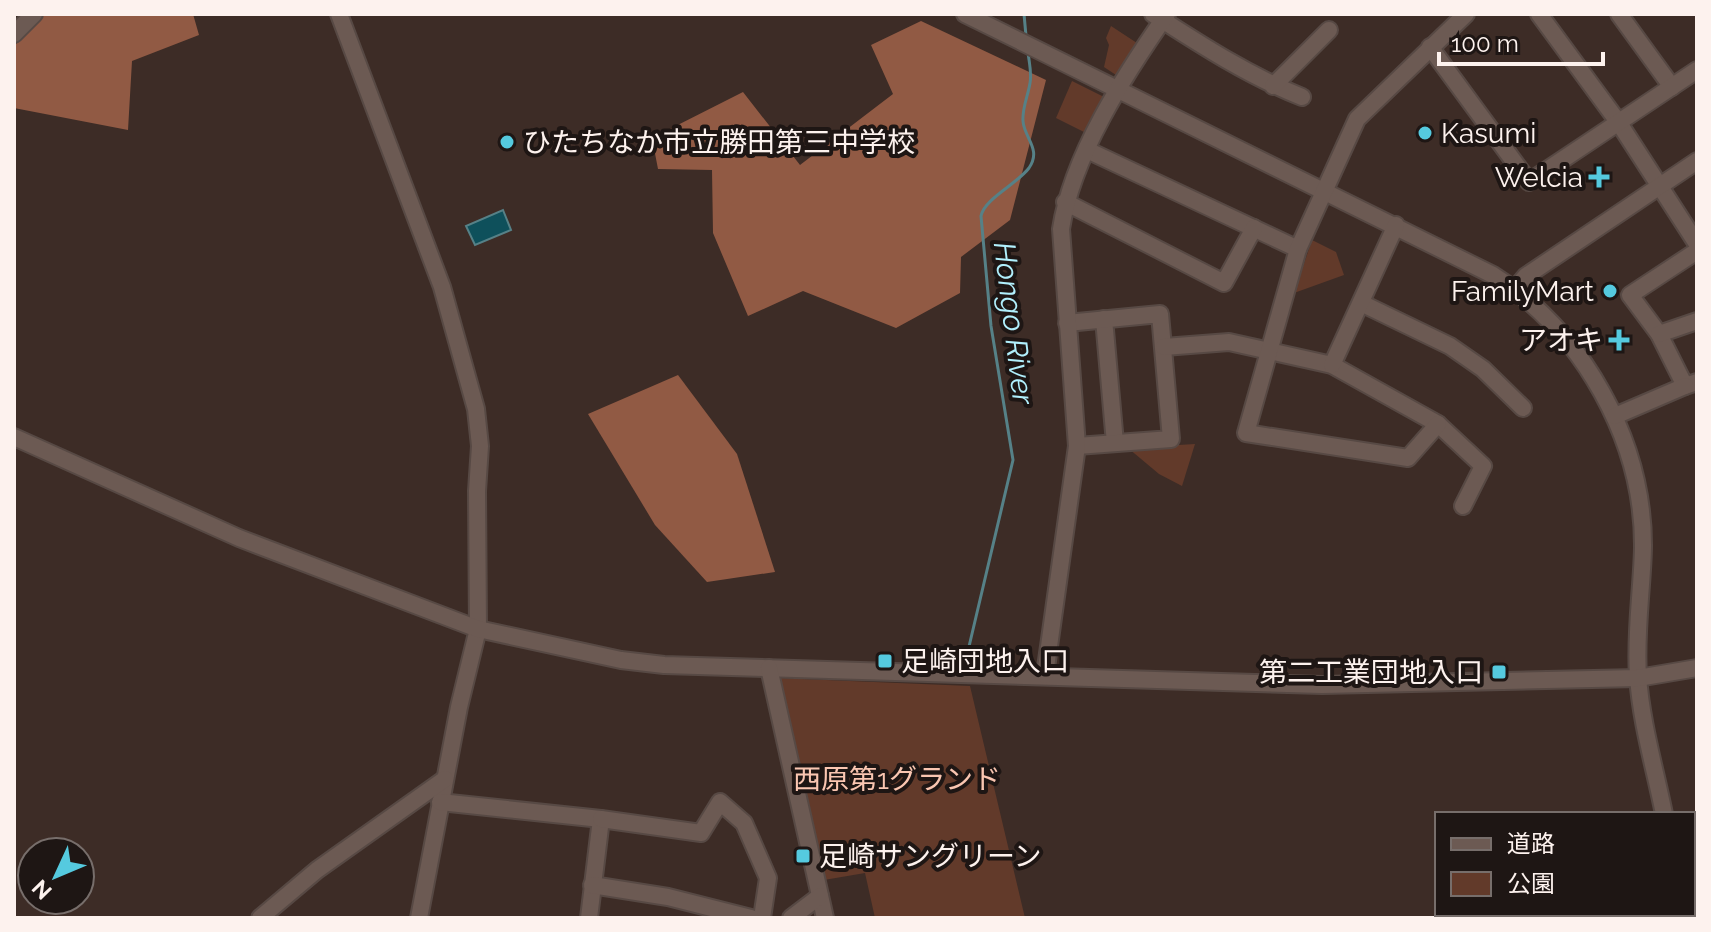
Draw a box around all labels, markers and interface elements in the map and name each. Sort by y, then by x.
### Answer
scale bar [1439,16,1603,66]
text: 100 m [1451,29,1519,58]
place label: Kasumi [1441,117,1536,150]
marker: Kasumi [1416,124,1434,142]
place label: ひたちなか市立勝田第三中学校 [523,126,915,159]
marker: ひたちなか市立勝田第三中学校 [498,133,516,151]
place label: Welcia [1495,161,1583,194]
marker: Welcia [1590,168,1608,186]
water label: Hongo River [987,240,1042,408]
place label: FamilyMart [1451,275,1595,308]
marker: FamilyMart [1601,282,1619,300]
place label: アオキ [1519,324,1603,357]
marker: アオキ [1610,331,1628,349]
place label: 足崎団地入口 [901,645,1069,678]
marker: 足崎団地入口 [876,652,894,670]
place label: 第二工業団地入口 [1259,656,1483,689]
marker: 第二工業団地入口 [1490,663,1508,681]
park label: 西原第1グランド [793,763,1001,796]
legend [1435,812,1695,916]
text: 道路 [1507,829,1555,858]
north arrow [16,836,96,916]
place label: 足崎サングリーン [819,840,1042,873]
marker: 足崎サングリーン [794,847,812,865]
text: 公園 [1507,869,1555,898]
text: N [26,875,57,905]

